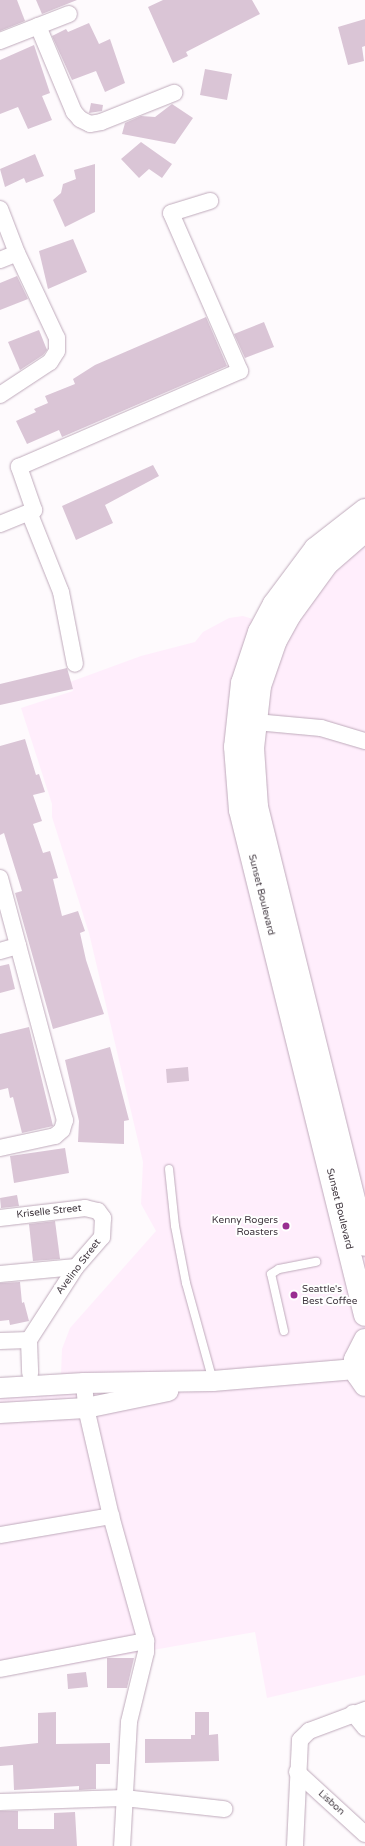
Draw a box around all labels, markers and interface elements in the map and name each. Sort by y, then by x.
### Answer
street label: Sunset Boulevard [245,853,277,937]
street label: Sunset Boulevard [323,1167,355,1251]
street label: Kriselle Street [16,1203,82,1221]
place label: Kenny Rogers Roasters [212,1214,278,1238]
marker: Kenny Rogers Roasters [281,1221,291,1231]
street label: Avelino Street [54,1237,104,1297]
place label: Seattle's Best Coffee [302,1283,357,1306]
marker: Seattle's Best Coffee [289,1290,299,1300]
street label: Lisbon [315,1788,347,1818]

